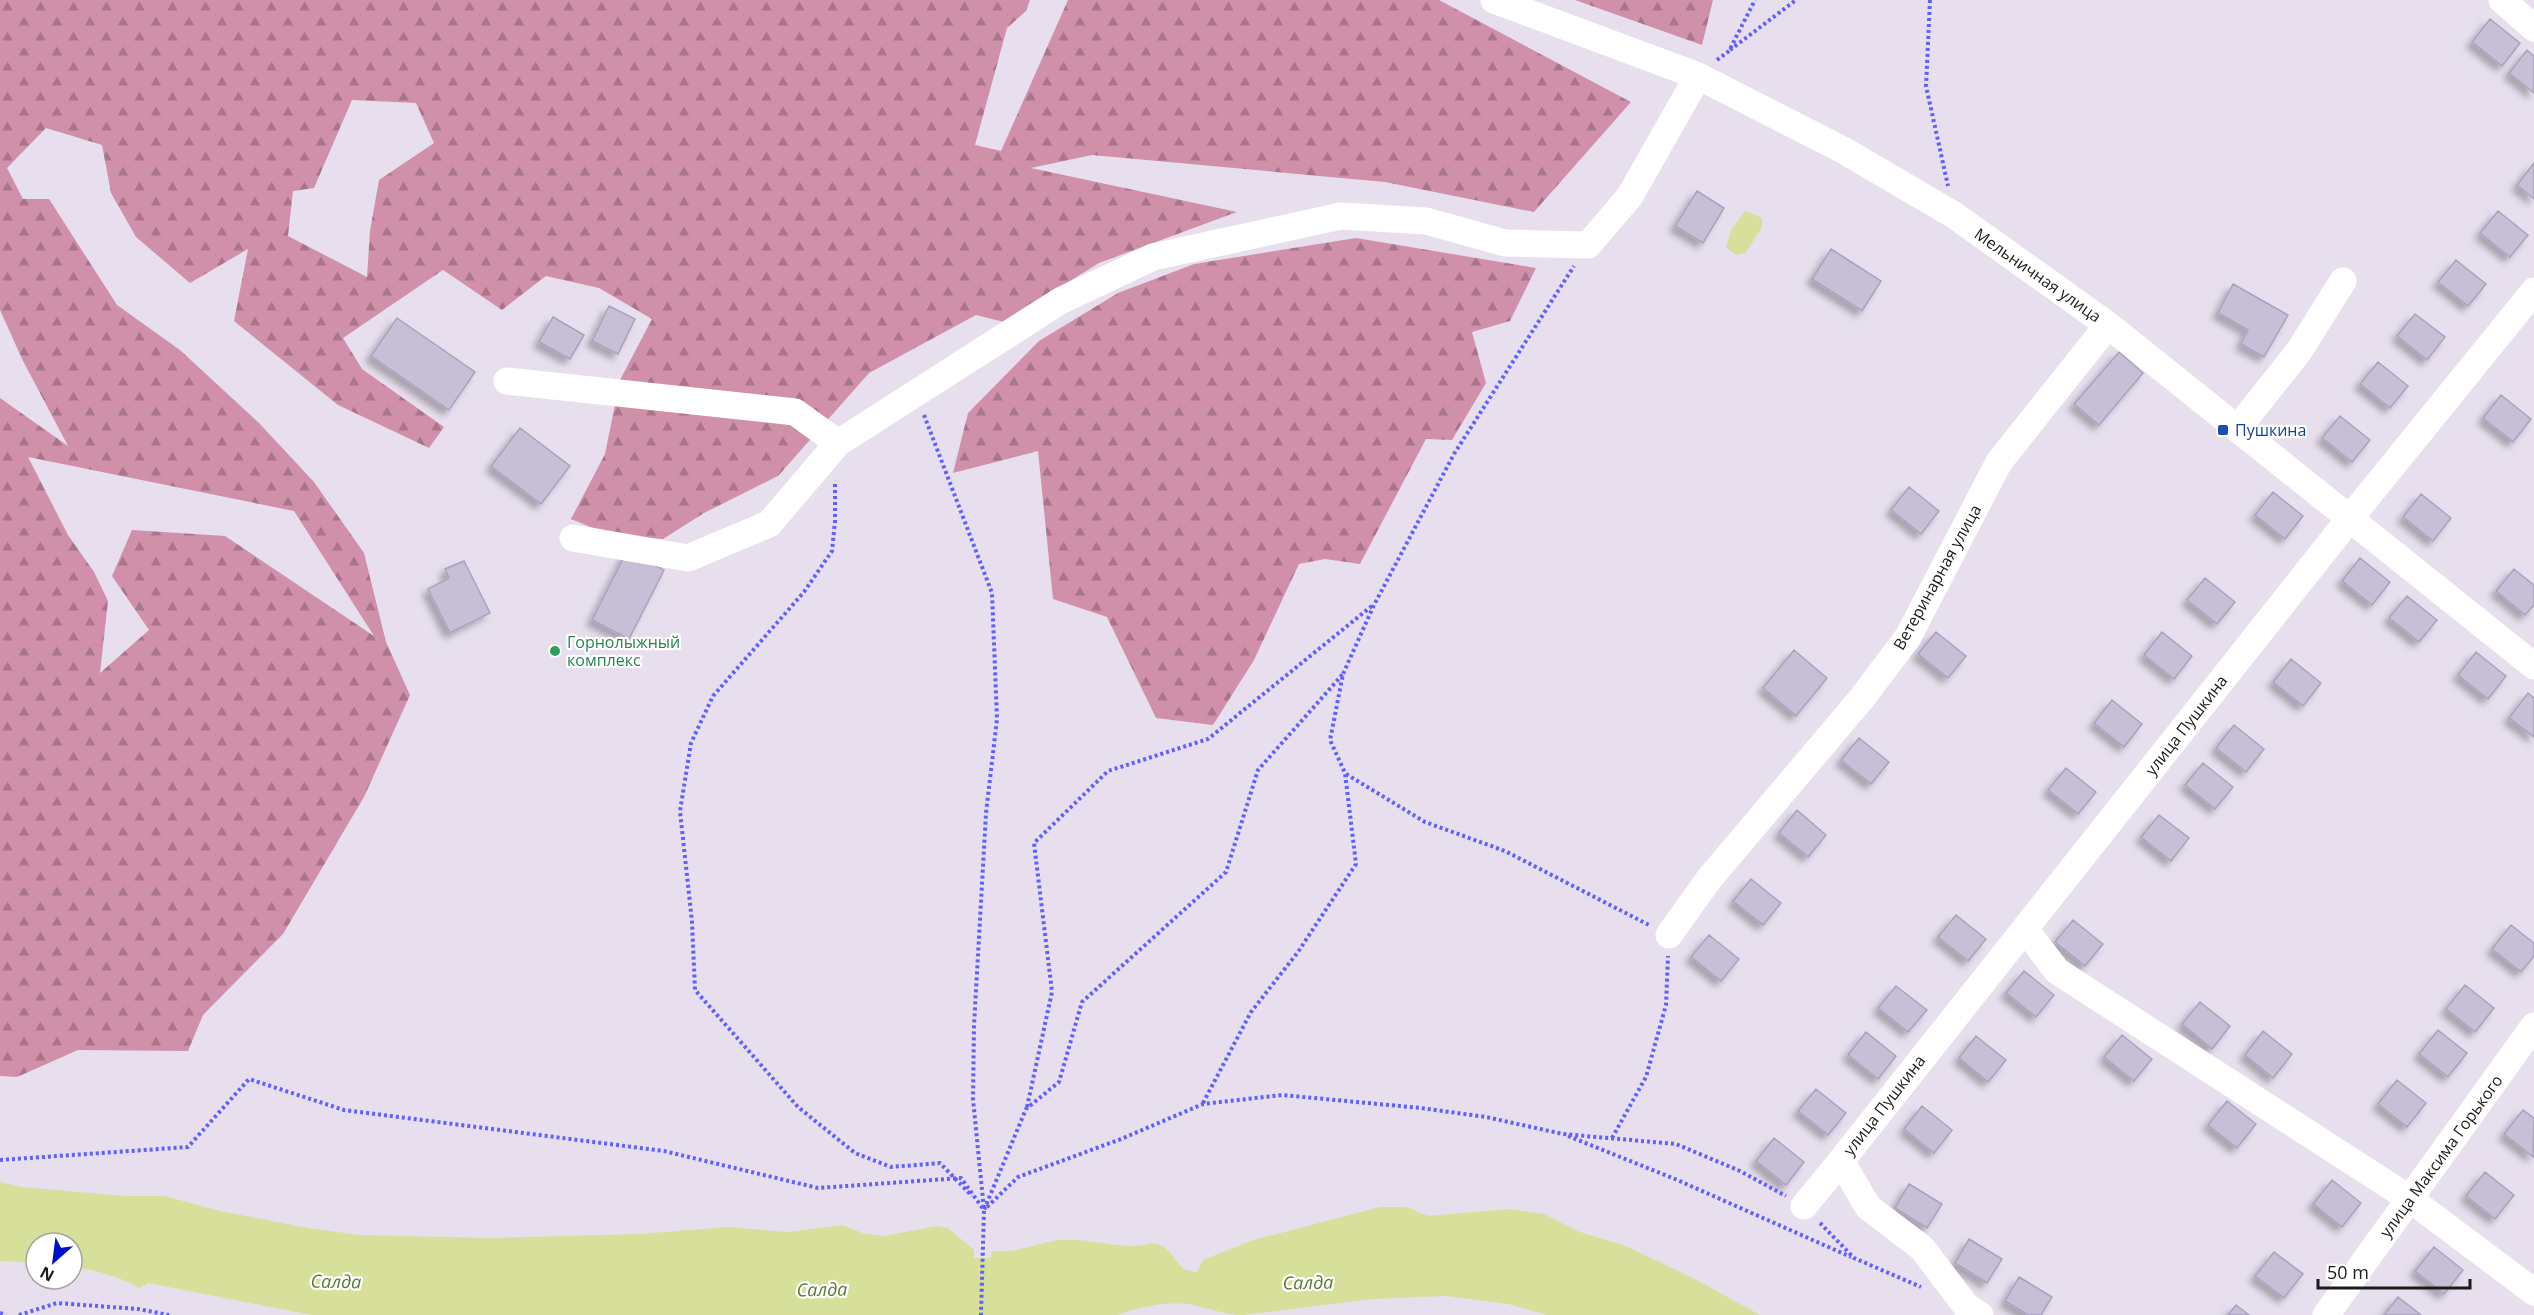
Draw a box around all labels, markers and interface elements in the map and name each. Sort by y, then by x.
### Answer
street label: Мельничная улица [1970,223,2106,327]
place label: Пушкина [2235,419,2306,441]
marker: Пушкина [2216,423,2230,437]
street label: Ветеринарная улица [1888,500,1986,654]
place label: Горнолыжный комплекс [567,631,680,671]
marker: Горнолыжный комплекс [548,644,562,658]
street label: улица Пушкина [2140,670,2232,780]
street label: улица Пушкина [1838,1050,1930,1160]
street label: улица Максима Горького [2374,1070,2508,1242]
north arrow [24,1231,84,1291]
scale bar [2318,1252,2470,1290]
text: 50 m [2327,1260,2369,1284]
text: N [36,1261,58,1287]
water label: Салда [310,1269,362,1293]
water label: Салда [1282,1270,1334,1294]
water label: Салда [796,1277,848,1301]

